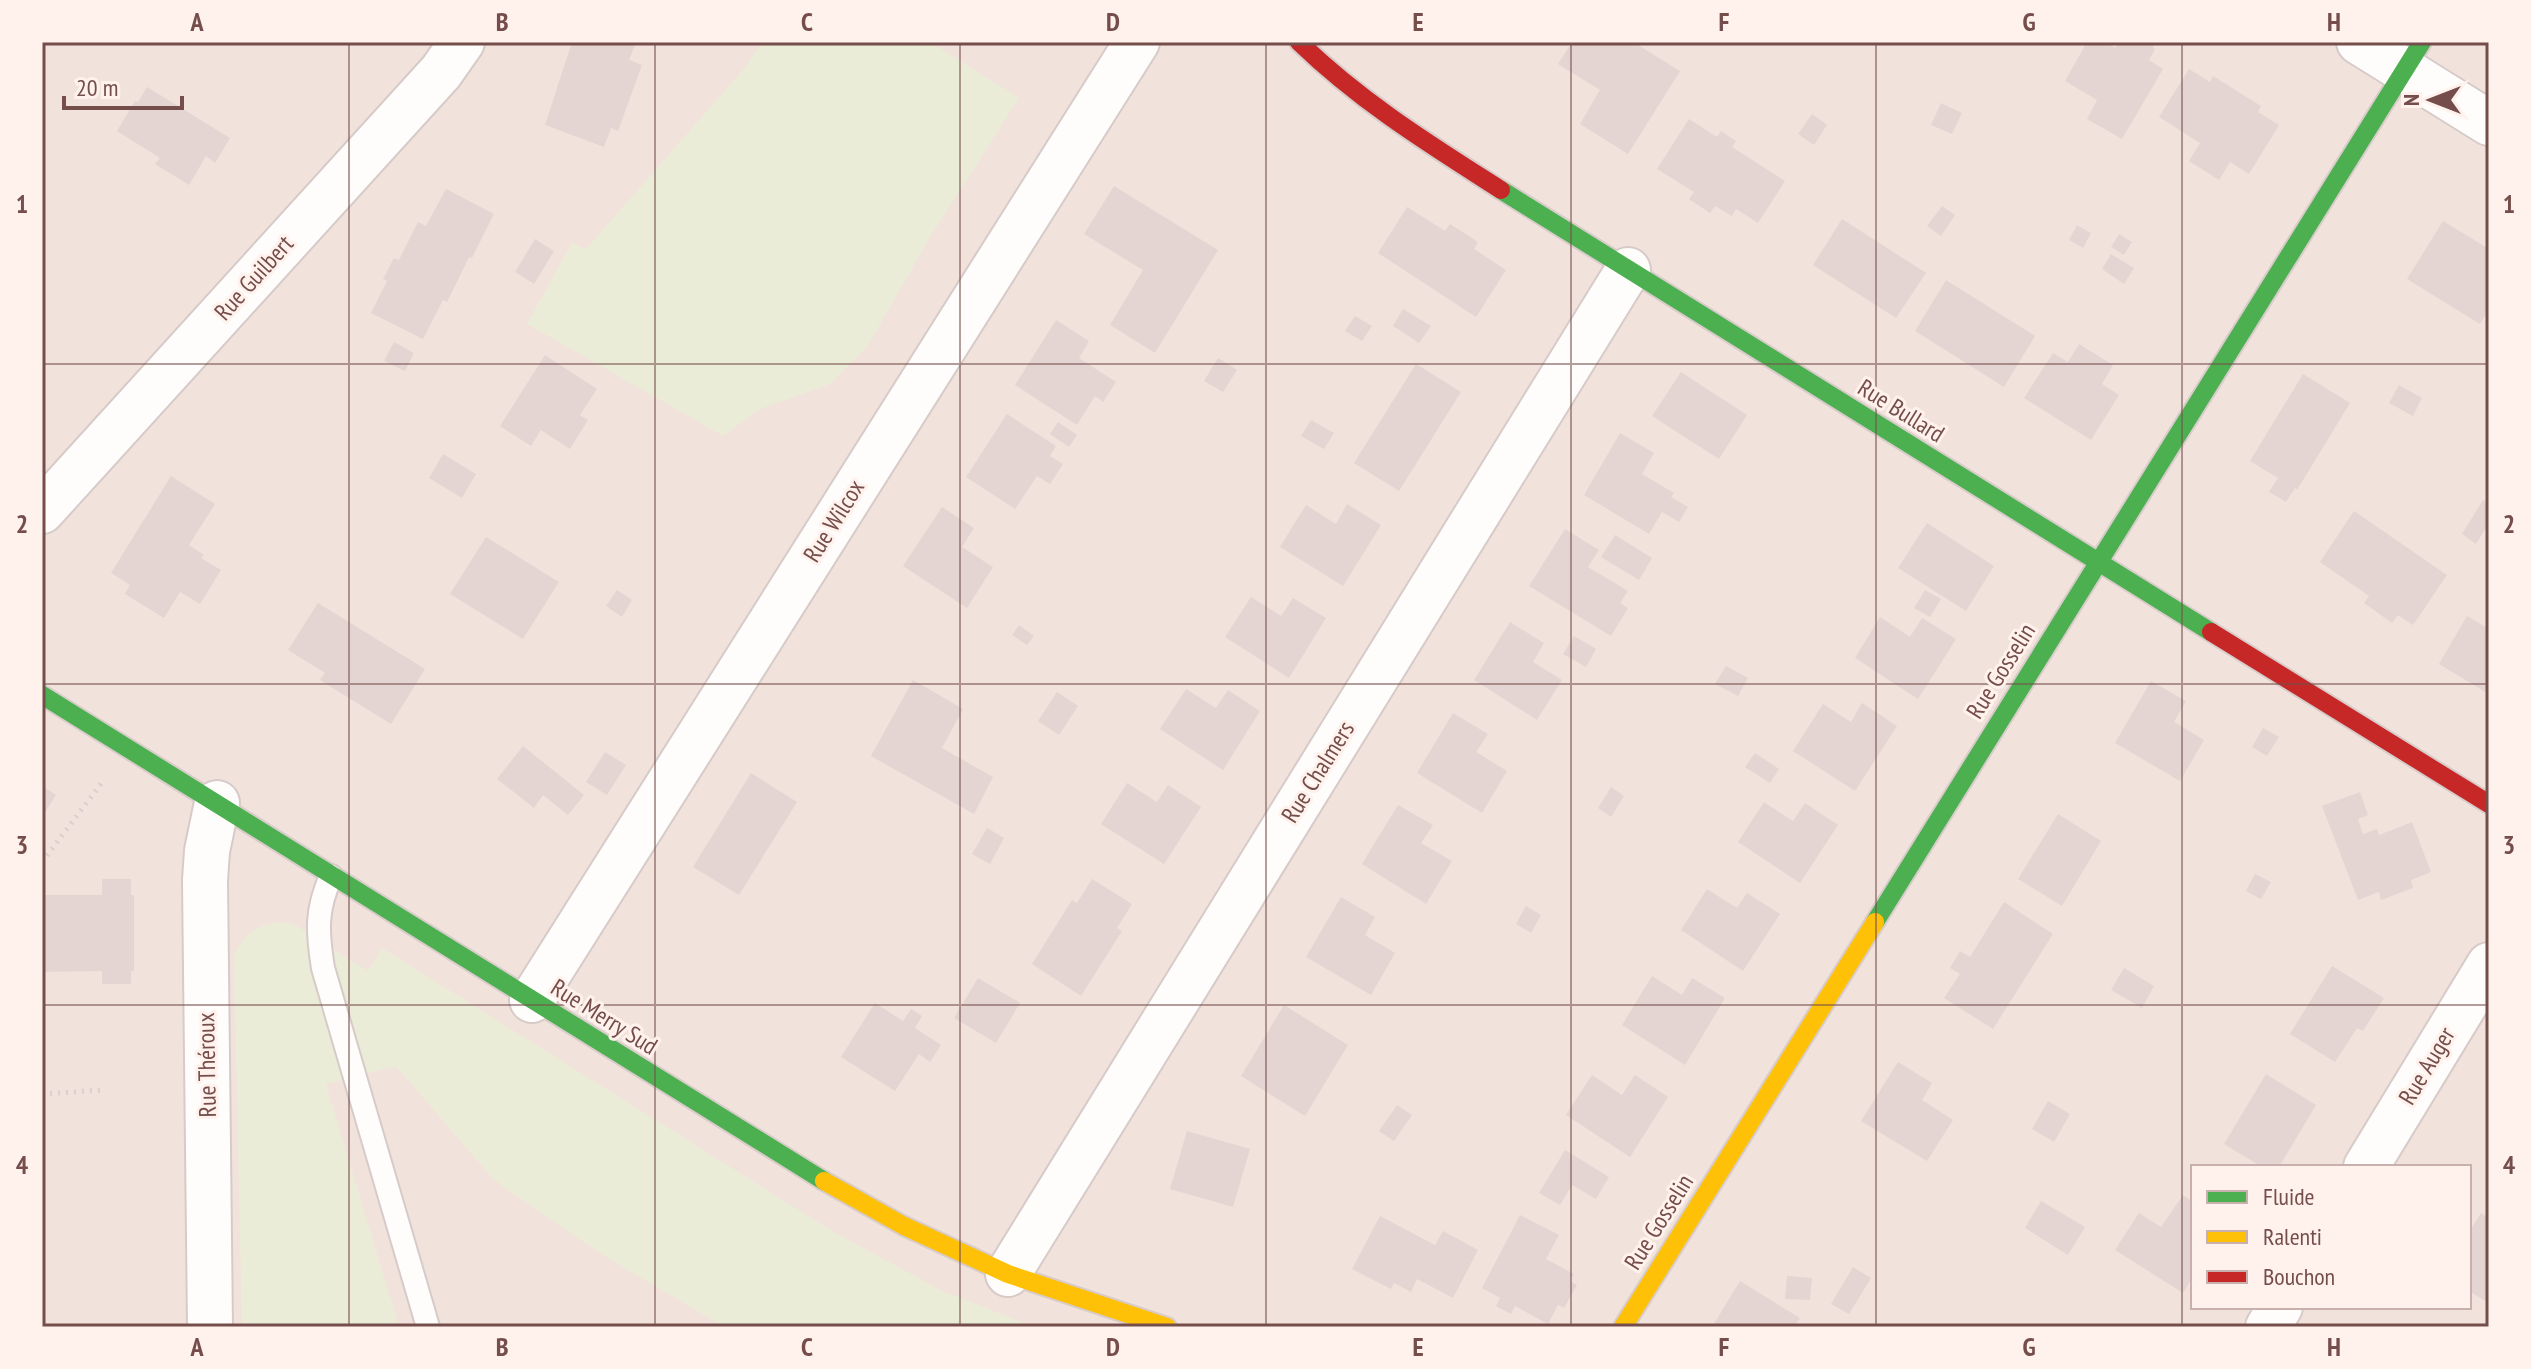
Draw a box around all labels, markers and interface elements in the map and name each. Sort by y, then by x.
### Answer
text: A [189,5,204,38]
text: B [496,5,509,38]
text: C [801,5,813,38]
text: D [1106,5,1120,38]
text: E [1412,5,1424,38]
text: F [1719,5,1730,38]
text: G [2022,5,2036,38]
text: H [2327,5,2341,38]
scale bar [64,60,182,110]
north arrow [2391,60,2471,140]
text: 20 m [76,72,118,103]
text: N [2397,94,2425,106]
text: 1 [16,187,28,220]
text: 1 [2503,187,2515,220]
street label: Rue Guilbert [207,228,300,327]
street label: Rue Bullard [1852,372,1950,449]
street label: Rue Wilcox [796,474,871,568]
text: 2 [16,507,28,540]
text: 2 [2503,507,2515,540]
street label: Rue Gosselin [1959,617,2042,724]
street label: Rue Chalmers [1274,715,1361,828]
text: 3 [16,828,28,861]
text: 3 [2503,828,2515,861]
street label: Rue Merry Sud [545,972,663,1061]
street label: Rue Théroux [190,1012,223,1118]
street label: Rue Auger [2391,1021,2462,1110]
text: 4 [16,1148,29,1181]
text: 4 [2503,1148,2516,1181]
legend [2191,1165,2471,1309]
street label: Rue Gosselin [1617,1168,1700,1275]
text: Fluide [2263,1181,2314,1212]
text: Ralenti [2263,1221,2322,1252]
text: Bouchon [2263,1261,2335,1292]
text: A [189,1330,204,1363]
text: B [496,1330,509,1363]
text: C [801,1330,813,1363]
text: D [1106,1330,1120,1363]
text: E [1412,1330,1424,1363]
text: F [1719,1330,1730,1363]
text: G [2022,1330,2036,1363]
text: H [2327,1330,2341,1363]

